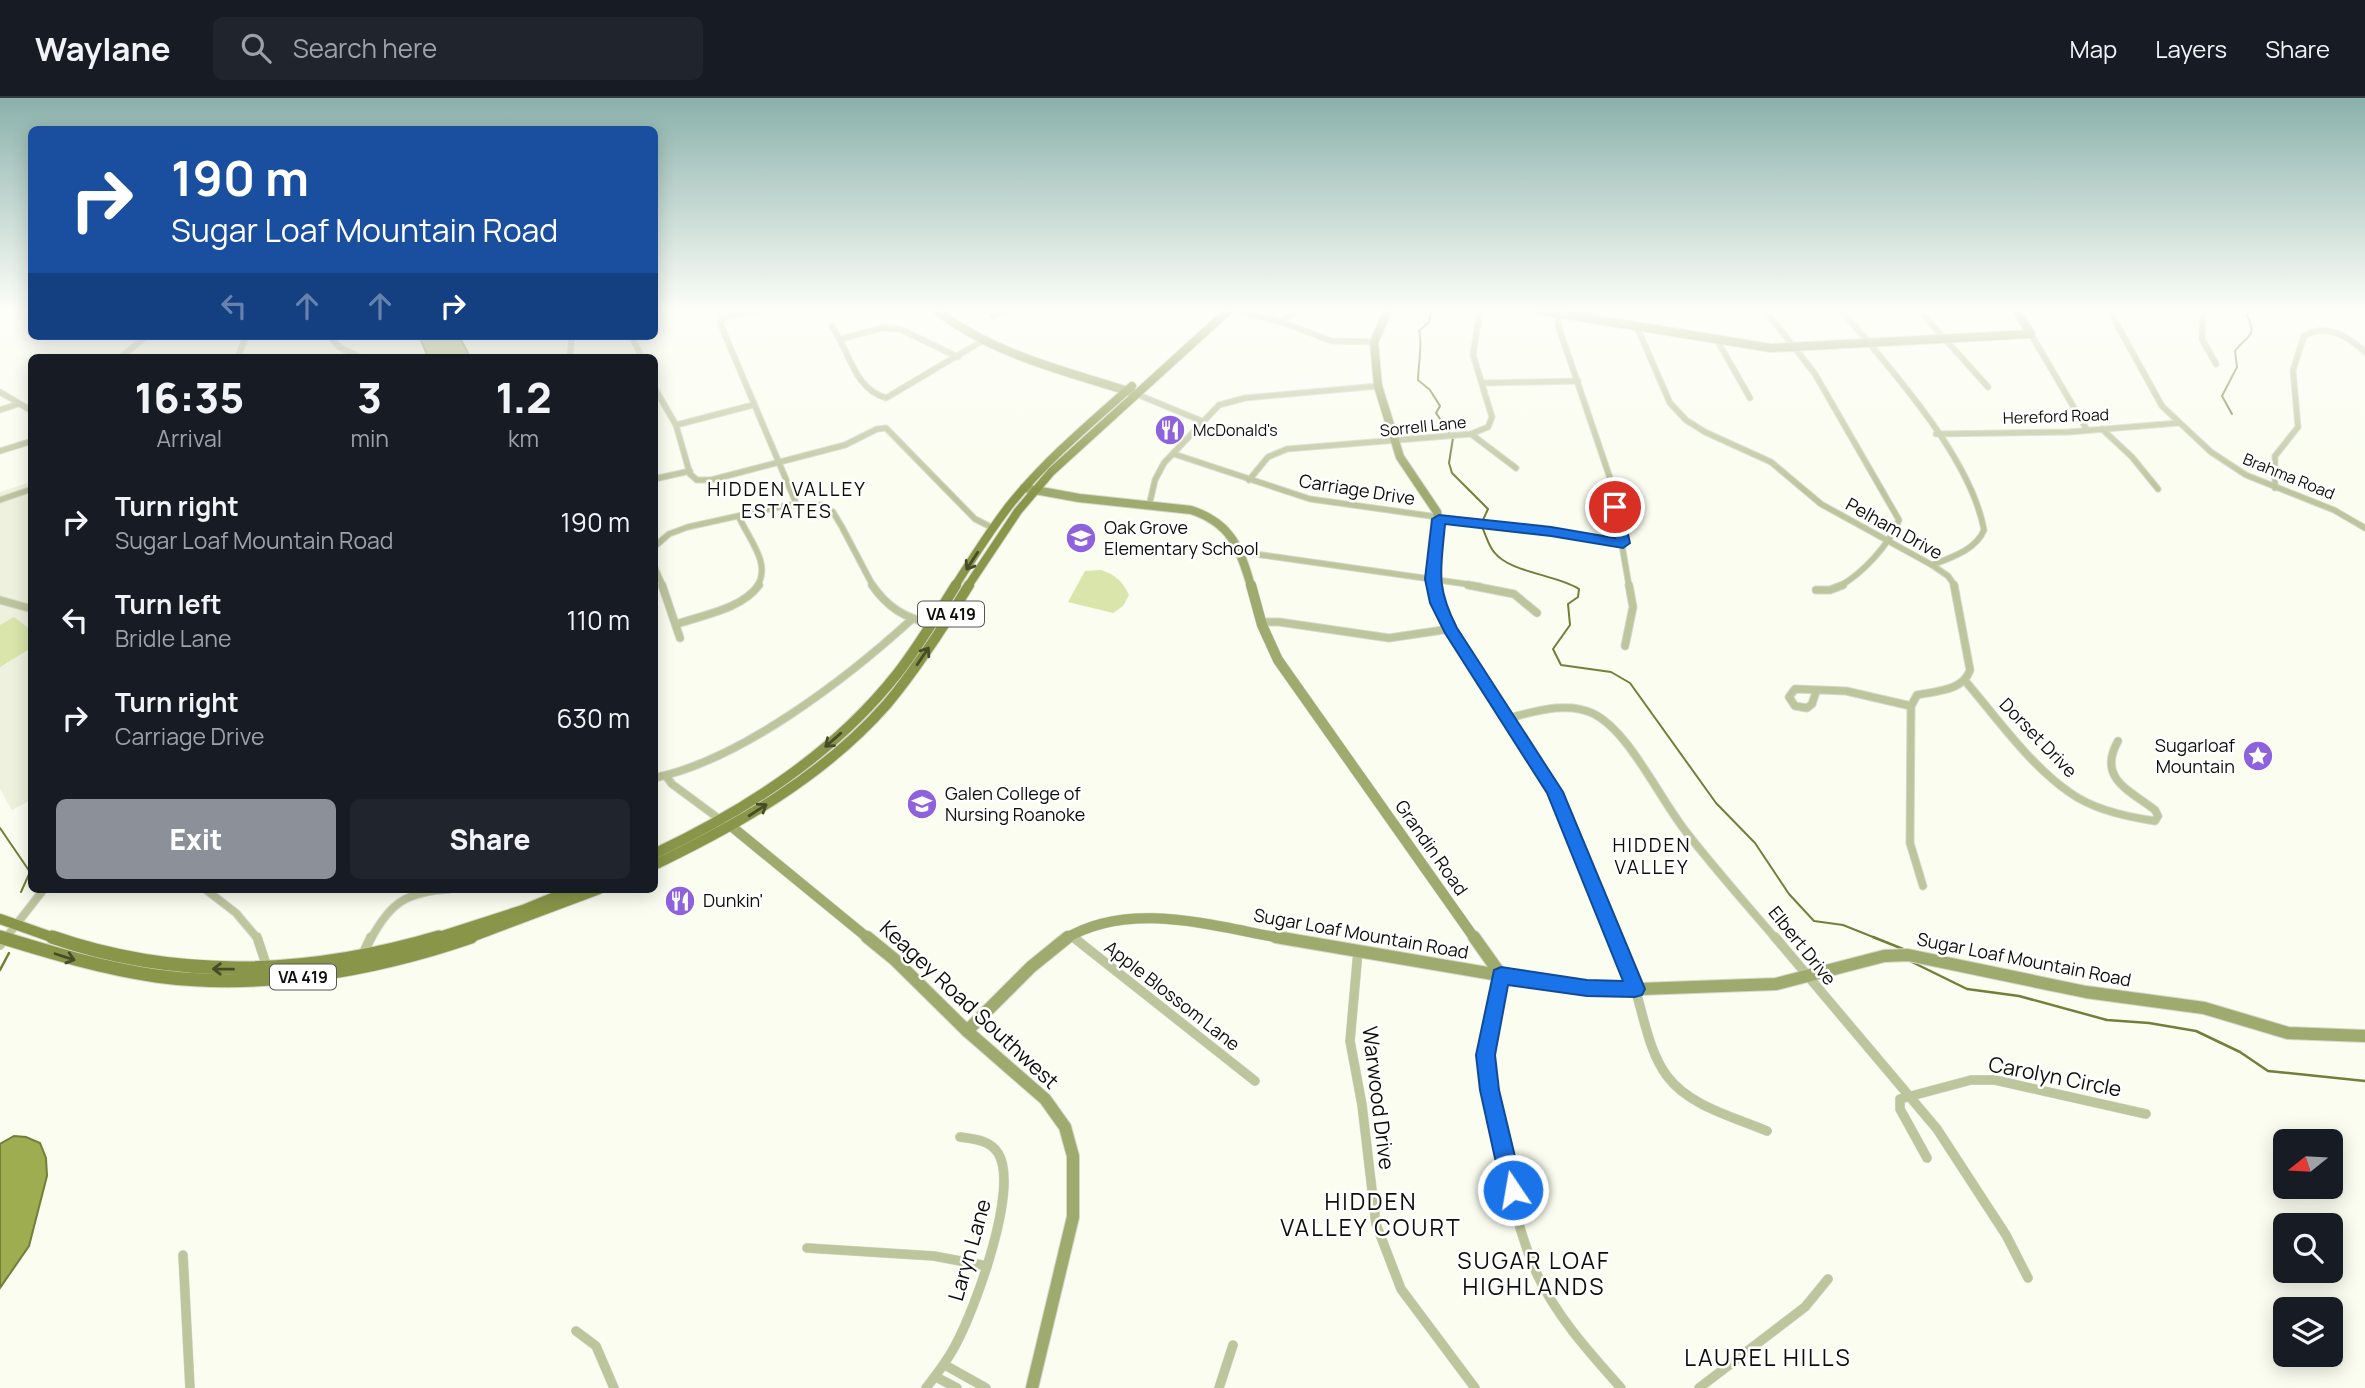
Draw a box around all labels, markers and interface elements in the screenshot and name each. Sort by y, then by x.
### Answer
search box [213,17,703,80]
text: Waylane [35,26,171,71]
icon: search [237,29,275,67]
text: Search here [293,30,437,66]
text: Map [2070,32,2117,65]
text: Layers [2155,32,2227,65]
text: Share [2265,32,2330,65]
text: 190 m [171,144,309,211]
icon: right [56,154,147,245]
text: Sugar Loaf Mountain Road [171,208,558,252]
icon: left [215,287,253,325]
icon: ahead [288,287,326,325]
icon: ahead [361,287,399,325]
icon: right [434,287,472,325]
text: 16:35 [134,368,244,426]
text: 3 [357,368,382,426]
text: 1.2 [495,368,552,426]
street label: Hereford Road [2003,403,2109,429]
street label: Sorrell Lane [1379,411,1467,441]
restaurant icon: McDonald's [1153,413,1187,447]
place label: McDonald's [1193,419,1278,441]
text: Arrival [156,422,222,454]
text: min [351,422,389,454]
text: km [508,422,539,454]
street label: Brahma Road [2240,448,2338,504]
street label: Carriage Drive [1298,468,1417,510]
district label: HIDDEN VALLEY ESTATES [707,476,867,524]
pin [1585,477,1645,537]
text: Turn right [115,488,239,524]
icon: arrive [1596,488,1634,526]
street label: Pelham Drive [1842,492,1947,565]
icon: right [56,503,94,541]
text: 190 m [561,504,630,540]
place label: Oak Grove Elementary School [1104,515,1259,560]
school or university icon: Oak Grove Elementary School [1064,521,1098,555]
text: Sugar Loaf Mountain Road [115,524,393,556]
one-way arrow [965,550,979,570]
text: Turn left [115,586,222,622]
icon: left [56,601,94,639]
road number: VA 419 [918,601,984,626]
text: 110 m [567,602,630,638]
text: Bridle Lane [115,622,231,654]
one-way arrow [916,646,930,666]
text: Turn right [115,684,239,720]
street label: Dorset Drive [1995,692,2083,782]
icon: right [56,699,94,737]
text: 630 m [556,700,630,736]
text: Carriage Drive [115,720,264,752]
one-way arrow [825,732,843,748]
place label: Sugarloaf Mountain [2155,733,2236,778]
place icon: Sugarloaf Mountain [2241,739,2275,773]
place label: Galen College of Nursing Roanoke [945,781,1085,826]
school or university icon: Galen College of Nursing Roanoke [905,787,939,821]
street label: Grandin Road [1390,795,1474,900]
button: Exit [56,799,336,879]
button: Share [350,799,630,879]
one-way arrow [748,803,767,817]
district label: HIDDEN VALLEY [1613,832,1691,880]
restaurant icon: Dunkin' [663,884,697,918]
place label: Dunkin' [703,888,763,912]
street label: Elbert Drive [1764,901,1842,990]
street label: Sugar Loaf Mountain Road [1252,902,1471,964]
street label: Keagey Road Southwest [874,914,1065,1095]
street label: Sugar Loaf Mountain Road [1915,926,2133,992]
street label: Apple Blossom Lane [1100,935,1245,1056]
one-way arrow [54,951,76,964]
one-way arrow [212,962,235,976]
road number: VA 419 [270,964,336,990]
street label: Warwood Drive [1356,1025,1402,1171]
street label: Carolyn Circle [1986,1049,2124,1103]
north arrow [2273,1129,2343,1199]
map controls [2273,1129,2343,1367]
position arrow [1476,1153,1550,1227]
district label: HIDDEN VALLEY COURT [1280,1185,1462,1243]
street label: Laryn Lane [941,1196,997,1304]
button: search [2273,1213,2343,1283]
district label: SUGAR LOAF HIGHLANDS [1457,1244,1611,1302]
button: layers [2273,1297,2343,1367]
district label: LAUREL HILLS [1684,1341,1852,1373]

